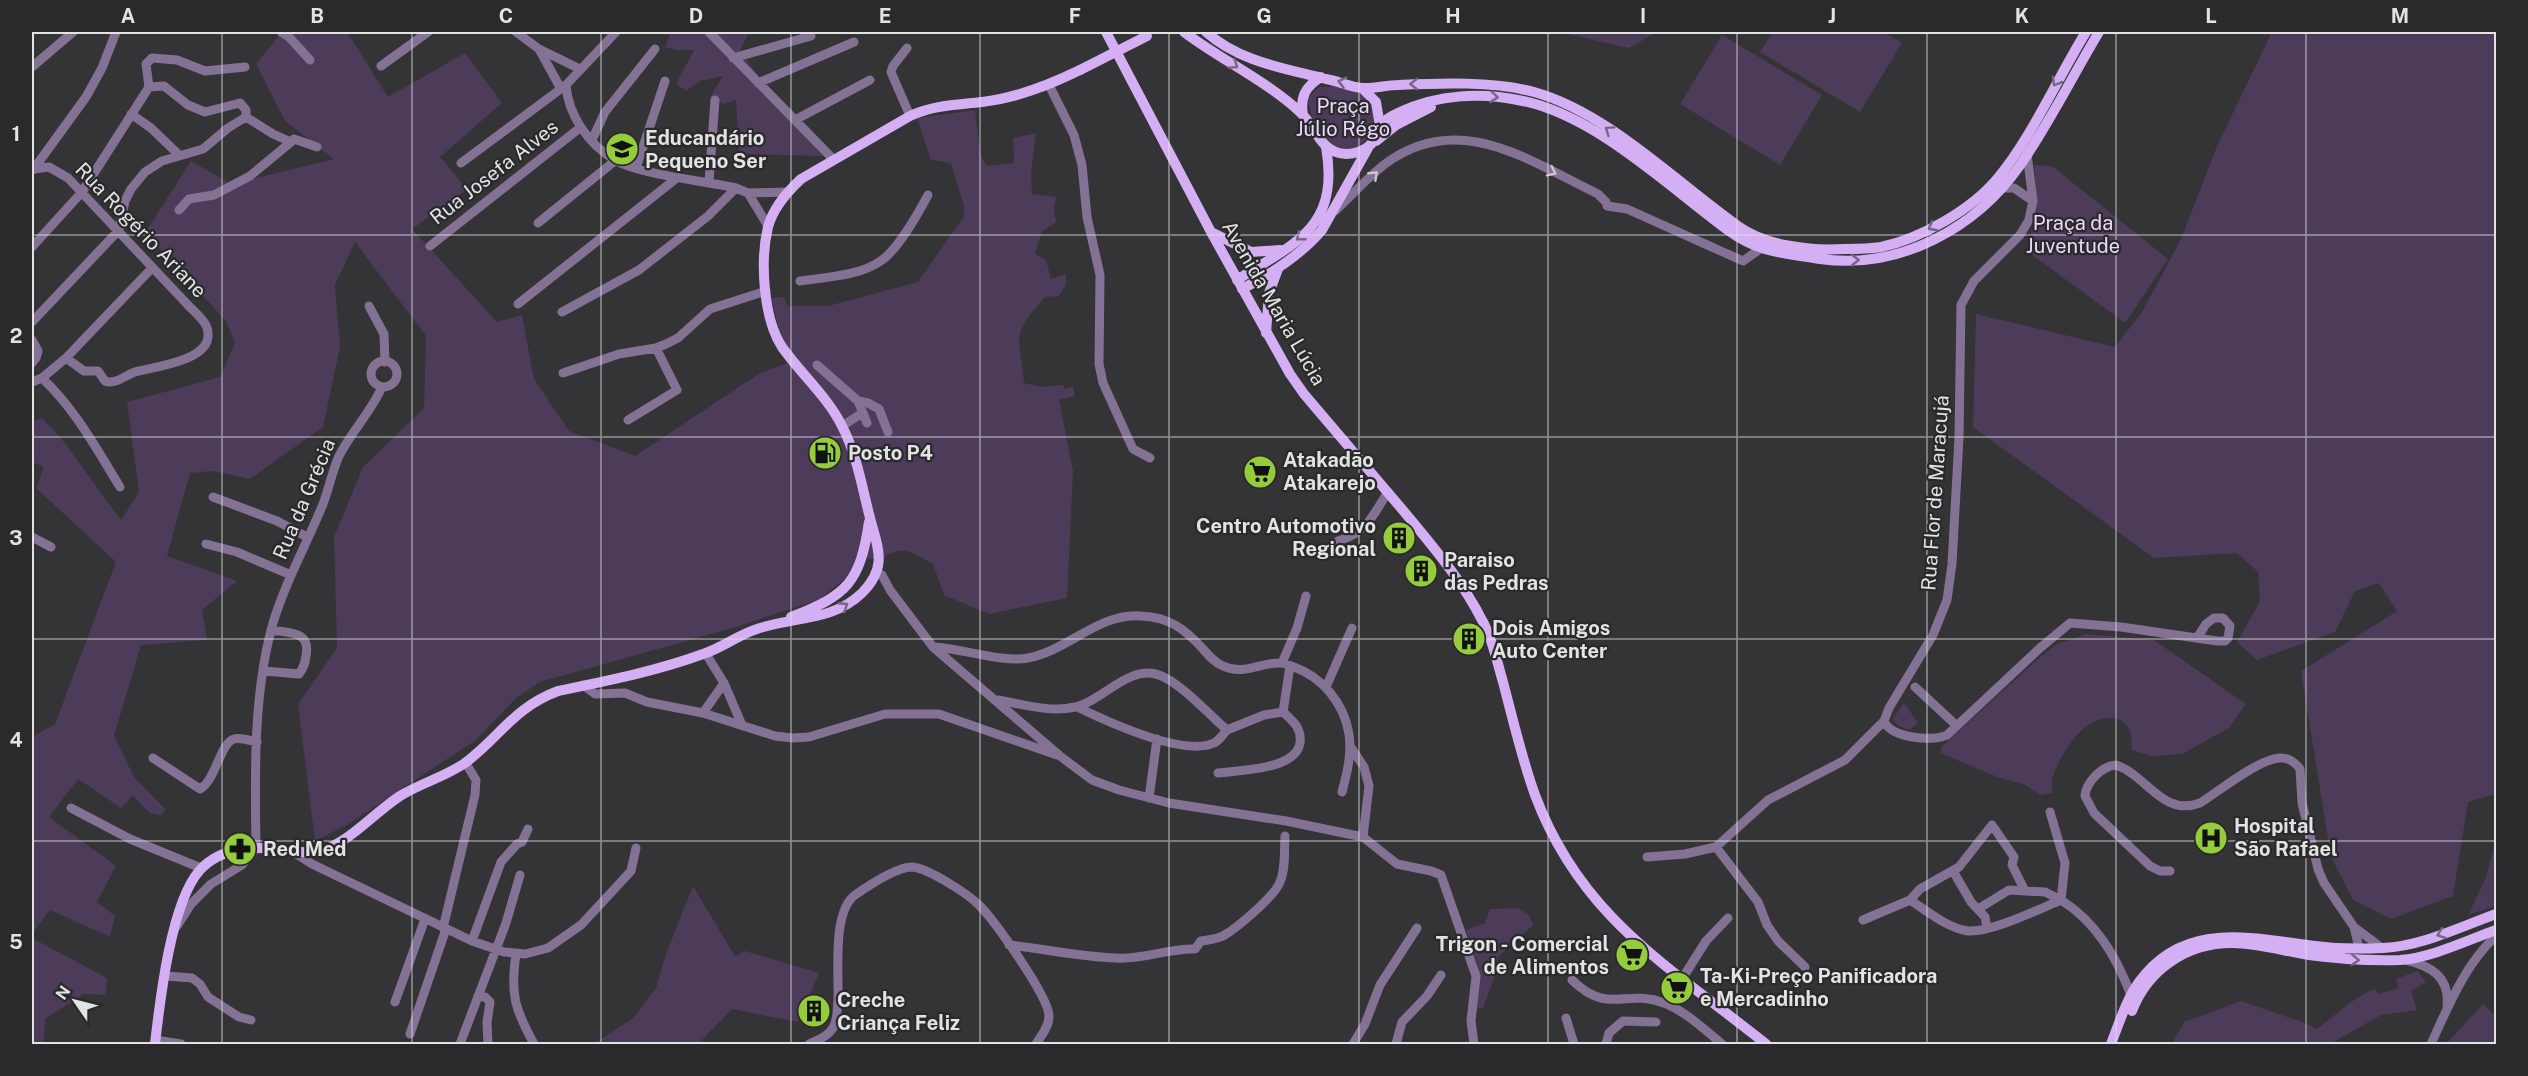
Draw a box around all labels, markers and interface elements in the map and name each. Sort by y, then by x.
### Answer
text: A [121,4,135,28]
text: B [310,4,324,28]
text: C [499,4,513,28]
text: D [689,4,703,28]
text: E [879,4,891,28]
text: F [1069,4,1081,28]
text: G [1256,4,1272,28]
text: H [1445,4,1461,28]
text: I [1640,4,1646,28]
text: J [1828,4,1836,28]
text: K [2015,4,2029,28]
text: L [2205,4,2217,28]
text: M [2391,4,2409,28]
one-way arrow [1227,58,1238,69]
one-way arrow [2052,76,2063,86]
one-way arrow [1337,77,1347,90]
one-way arrow [1409,78,1418,91]
one-way arrow [1490,90,1499,103]
park label: Praça Júlio Régo [1296,94,1390,141]
street label: Rua Josefa Alves [425,115,563,229]
text: 1 [12,122,20,146]
place label: Educandário Pequeno Ser [645,126,766,173]
one-way arrow [1605,126,1616,137]
school or university icon: Educandário Pequeno Ser [604,131,640,167]
street label: Rua Rogério Ariane [70,157,212,303]
one-way arrow [1546,165,1557,176]
one-way arrow [1367,171,1377,182]
park label: Praça da Juventude [2026,211,2120,258]
street label: Avenida Maria Lúcia [1217,217,1331,389]
one-way arrow [1928,220,1938,231]
one-way arrow [1296,230,1307,241]
one-way arrow [1851,254,1860,266]
text: 2 [10,324,22,348]
street label: Rua Flor de Maracujá [1916,394,1954,592]
street label: Rua da Grécia [268,435,340,563]
fuel station icon: Posto P4 [807,435,843,471]
place label: Posto P4 [848,441,933,465]
place label: Atakadão Atakarejo [1283,448,1376,495]
supermarket icon: Atakadão Atakarejo [1242,454,1278,490]
place label: Centro Automotivo Regional [1196,514,1376,561]
building icon: Centro Automotivo Regional [1381,520,1417,556]
text: 3 [9,526,23,550]
place label: Paraiso das Pedras [1444,548,1549,595]
building icon: Paraiso das Pedras [1403,553,1439,589]
one-way arrow [837,602,848,613]
place label: Dois Amigos Auto Center [1492,616,1610,663]
building icon: Dois Amigos Auto Center [1451,621,1487,657]
text: 4 [9,728,23,752]
place label: Hospital São Rafael [2234,814,2338,861]
hospital icon: Hospital São Rafael [2193,820,2229,856]
pharmacy icon: Red Med [222,831,258,867]
place label: Red Med [263,837,347,861]
one-way arrow [2437,926,2447,939]
text: 5 [9,930,23,954]
place label: Trigon - Comercial de Alimentos [1436,932,1609,979]
supermarket icon: Trigon - Comercial de Alimentos [1614,937,1650,973]
one-way arrow [2350,953,2359,966]
place label: Ta-Ki-Preço Panificadora e Mercadinho [1700,964,1937,1011]
supermarket icon: Ta-Ki-Preço Panificadora e Mercadinho [1659,970,1695,1006]
north arrow [45,971,105,1031]
text: N [52,982,74,1003]
place label: Creche Criança Feliz [837,988,960,1035]
building icon: Creche Criança Feliz [796,993,832,1029]

